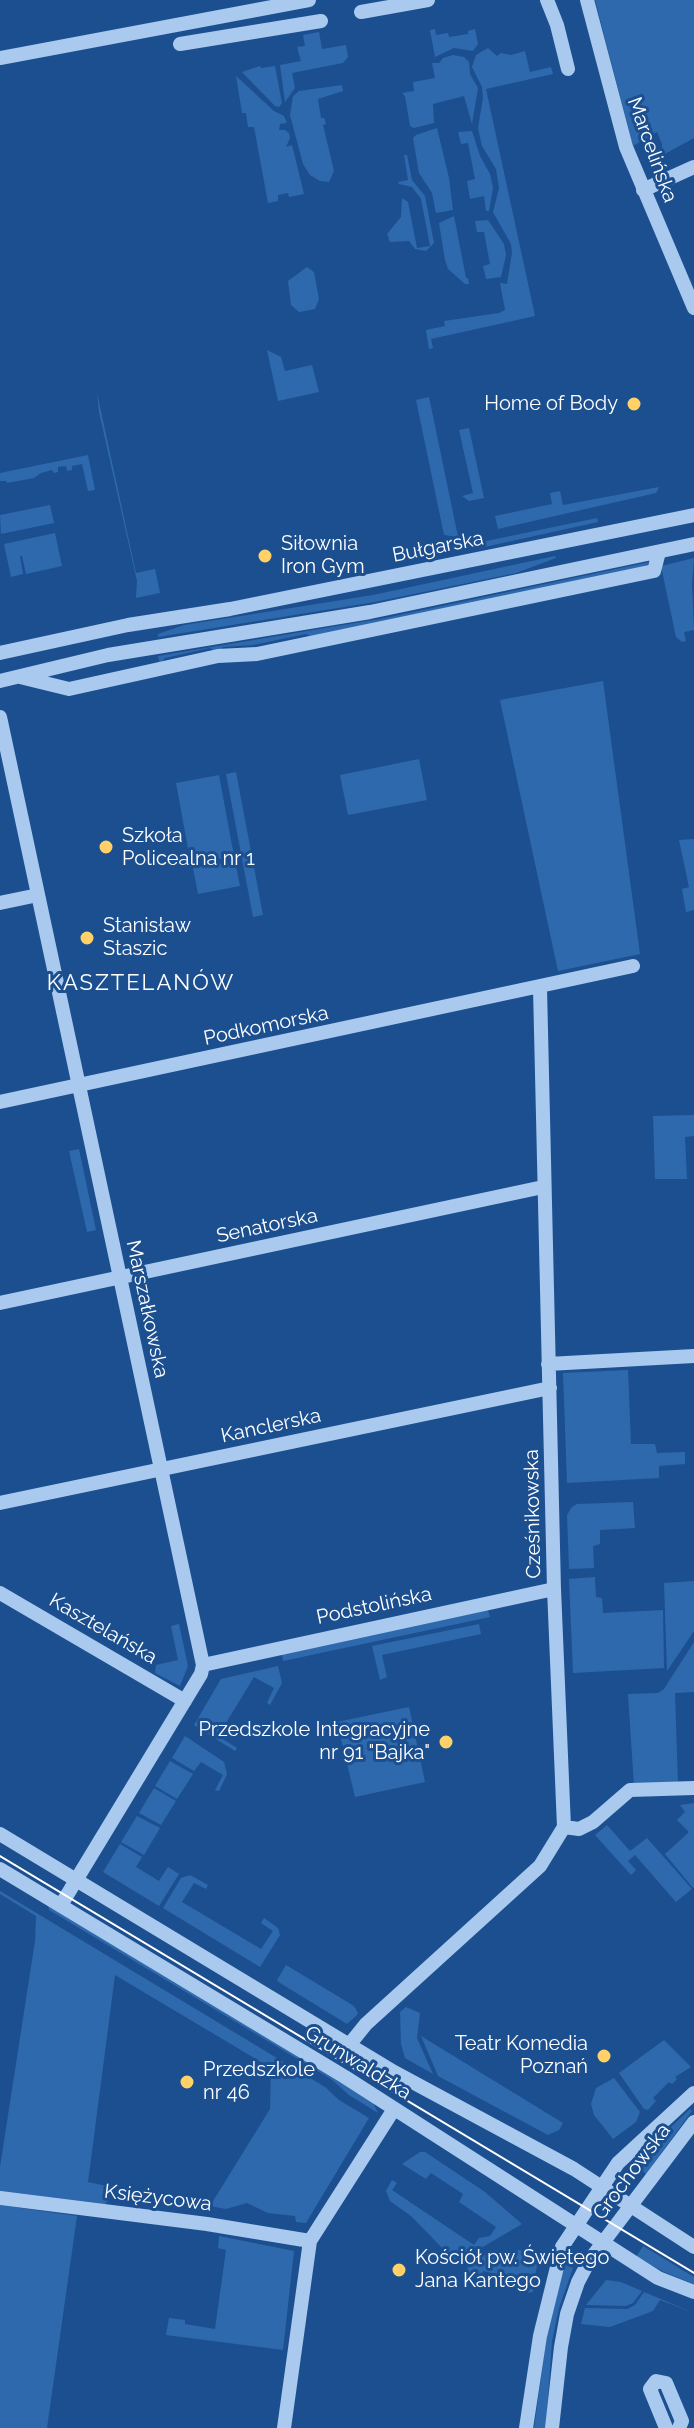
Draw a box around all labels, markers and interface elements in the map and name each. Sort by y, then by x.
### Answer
street label: Marcelińska [622,94,682,206]
place label: Home of Body [484,392,618,416]
marker: Home of Body [625,395,643,413]
street label: Bułgarska [390,526,486,568]
place label: Siłownia Iron Gym [281,532,365,579]
marker: Siłownia Iron Gym [256,547,274,565]
place label: Szkoła Policealna nr 1 [122,824,255,871]
marker: Szkoła Policealna nr 1 [97,838,115,856]
place label: Stanisław Staszic [103,914,191,961]
marker: Stanisław Staszic [78,929,96,947]
district label: KASZTELANÓW [47,970,235,996]
street label: Podkomorska [201,1001,331,1051]
street label: Senatorska [214,1204,320,1248]
street label: Marszałkowska [121,1238,173,1380]
street label: Kanclerska [219,1404,323,1448]
street label: Cześnikowska [520,1449,546,1579]
street label: Podstolińska [314,1582,434,1630]
street label: Kasztelańska [45,1588,161,1670]
place label: Przedszkole Integracyjne nr 91 "Bajka" [198,1718,430,1765]
marker: Przedszkole Integracyjne nr 91 "Bajka" [437,1733,455,1751]
street label: Grunwaldzka [300,2021,416,2105]
place label: Teatr Komedia Poznań [455,2032,588,2079]
marker: Teatr Komedia Poznań [595,2047,613,2065]
place label: Przedszkole nr 46 [203,2058,315,2105]
marker: Przedszkole nr 46 [178,2073,196,2091]
street label: Grochowska [588,2119,676,2225]
street label: Księżycowa [103,2180,213,2216]
place label: Kościół pw. Świętego Jana Kantego [415,2246,609,2293]
marker: Kościół pw. Świętego Jana Kantego [390,2261,408,2279]

